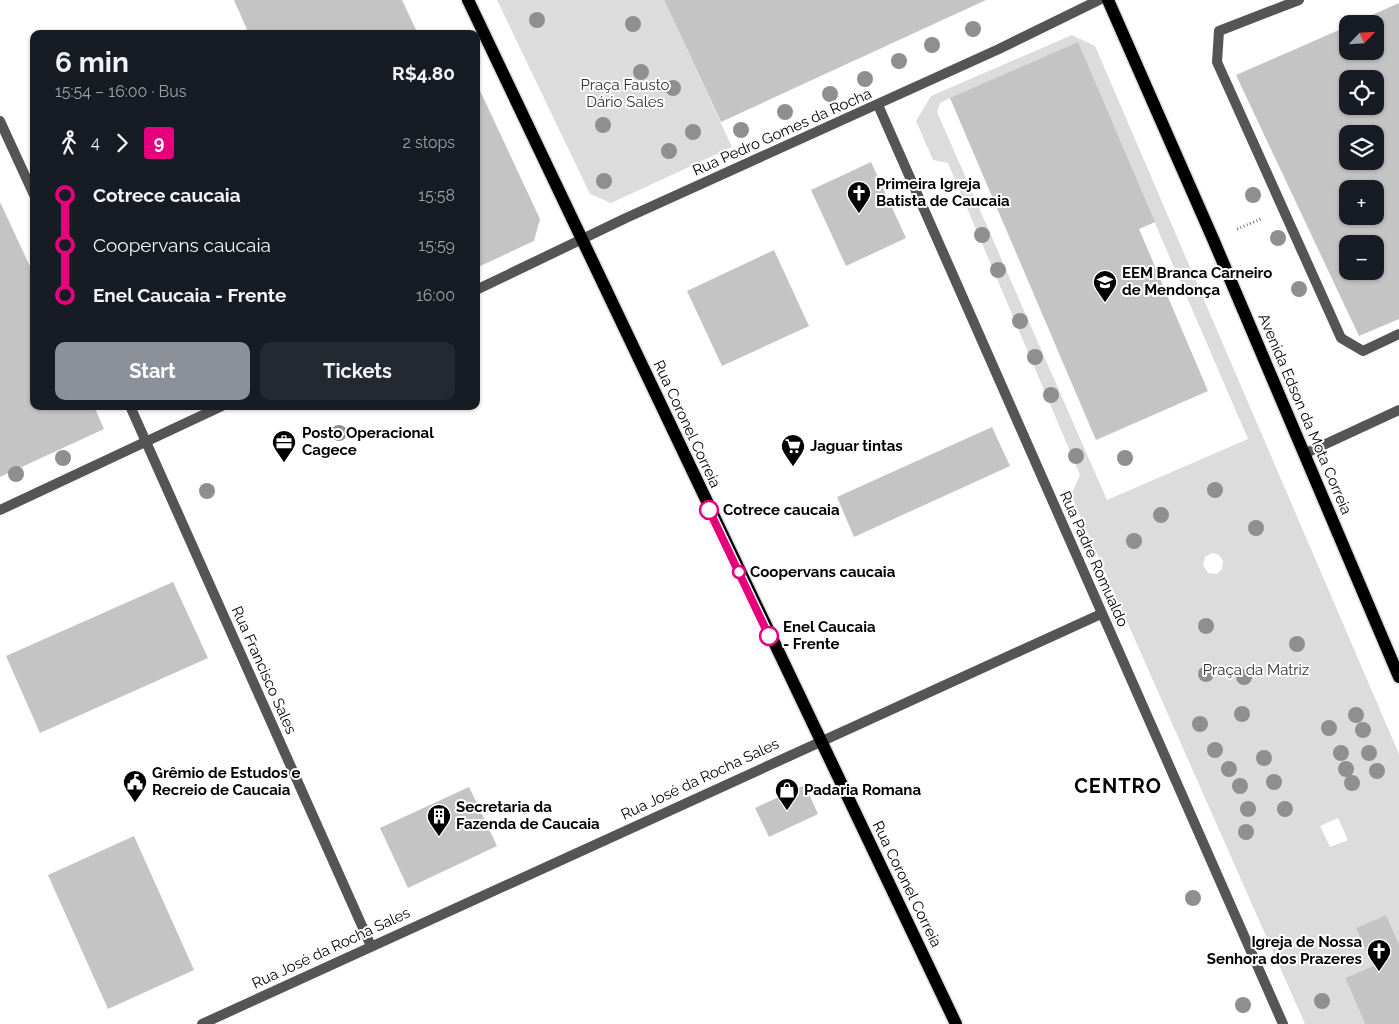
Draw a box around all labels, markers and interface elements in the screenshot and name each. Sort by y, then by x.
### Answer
north arrow [1339,15,1384,60]
map controls [1339,15,1384,280]
text: 6 min [55,46,129,79]
text: R$4.80 [392,62,455,84]
button: locate [1339,70,1384,115]
park label: Praça Fausto Dário Sales [581,76,670,111]
text: 15:54 – 16:00 · Bus [55,82,186,101]
street label: Rua Pedro Gomes da Rocha [690,84,874,180]
button: layers [1339,125,1384,170]
icon: walk [55,129,83,157]
icon: forward [108,129,136,157]
text: 9 [154,132,164,153]
text: 4 [91,133,100,152]
text: 2 stops [403,133,455,152]
place label: Primeira Igreja Batista de Caucaia [876,175,1010,210]
church icon: Primeira Igreja Batista de Caucaia [846,180,872,214]
button: + [1339,180,1384,225]
text: Cotrece caucaia [93,184,241,206]
text: 15:58 [418,186,455,205]
text: Coopervans caucaia [93,234,271,256]
button: − [1339,235,1384,280]
text: 15:59 [418,236,455,255]
place label: EEM Branca Carneiro de Mendonça [1122,264,1272,299]
school or university icon: EEM Branca Carneiro de Mendonça [1092,269,1118,303]
text: Enel Caucaia - Frente [93,284,286,306]
text: 16:00 [416,286,455,305]
street label: Avenida Edson da Mota Correia [1254,311,1356,517]
button: Start [55,342,250,400]
button: Tickets [260,342,455,400]
street label: Rua Coronel Correia [650,357,724,491]
place label: Posto Operacional Cagece [302,424,434,459]
office icon: Posto Operacional Cagece [271,429,297,463]
supermarket icon: Jaguar tintas [780,433,806,467]
place label: Jaguar tintas [810,437,903,455]
street label: Rua Padre Romualdo [1056,488,1132,630]
marker: Cotrece caucaia [699,500,719,520]
place label: Cotrece caucaia [723,501,840,519]
place label: Coopervans caucaia [750,563,896,581]
marker: Coopervans caucaia [732,565,746,579]
street label: Rua Francisco Sales [228,603,300,737]
place label: Enel Caucaia - Frente [783,618,876,653]
marker: Enel Caucaia - Frente [759,626,779,646]
park label: Praça da Matriz [1203,661,1309,679]
street label: Rua José da Rocha Sales [618,734,782,824]
place label: Grêmio de Estudos e Recreio de Caucaia [152,764,300,799]
public building icon: Grêmio de Estudos e Recreio de Caucaia [122,769,148,803]
district label: CENTRO [1074,774,1162,798]
shop icon: Padaria Romana [774,777,800,811]
place label: Padaria Romana [804,781,921,799]
place label: Secretaria da Fazenda de Caucaia [456,798,600,833]
building icon: Secretaria da Fazenda de Caucaia [426,803,452,837]
street label: Rua Coronel Correia [869,818,945,950]
street label: Rua José da Rocha Sales [249,903,413,993]
place label: Igreja de Nossa Senhora dos Prazeres [1207,933,1362,968]
church icon: Igreja de Nossa Senhora dos Prazeres [1366,938,1392,972]

